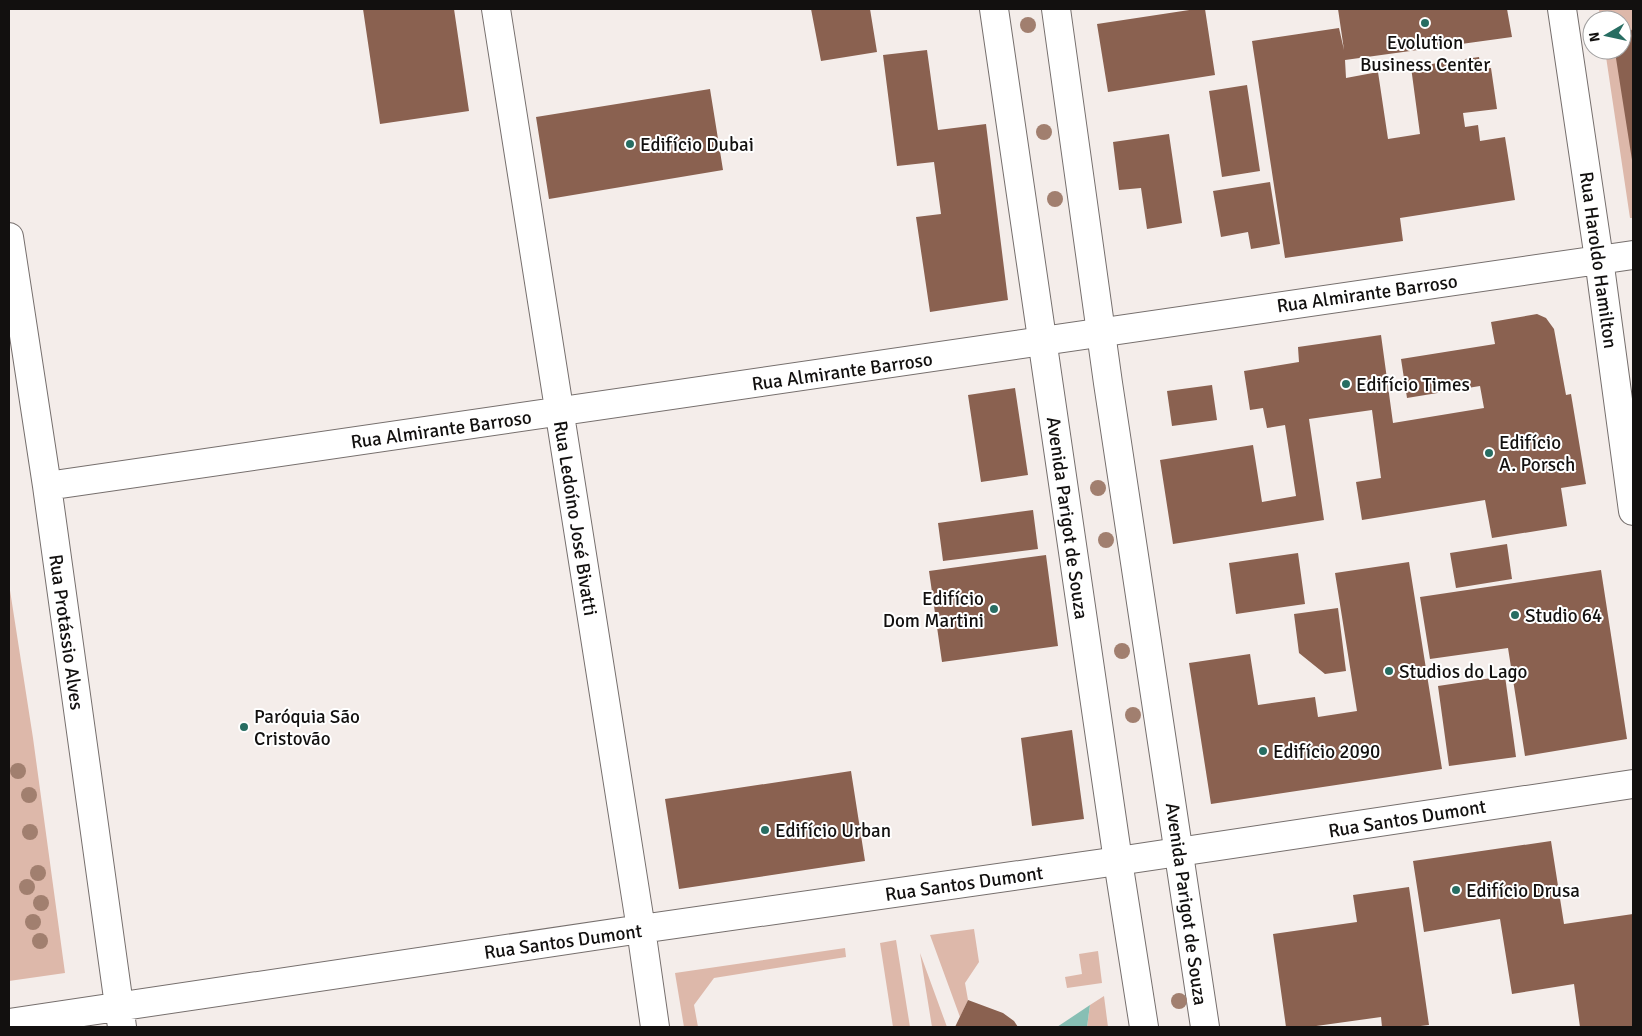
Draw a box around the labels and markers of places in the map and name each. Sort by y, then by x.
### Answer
marker: Evolution Business Center [1419,17,1431,29]
place label: Evolution Business Center [1360,31,1490,77]
place label: Edifício Dubai [640,133,754,157]
marker: Edifício Dubai [624,138,636,150]
place label: Edifício Times [1356,373,1470,397]
marker: Edifício Times [1340,378,1352,390]
place label: Edifício A. Porsch [1499,431,1575,477]
marker: Edifício A. Porsch [1483,447,1495,459]
place label: Edifício Dom Martini [883,587,984,633]
marker: Edifício Dom Martini [988,603,1000,615]
place label: Studio 64 [1525,604,1602,628]
marker: Studio 64 [1509,609,1521,621]
place label: Studios do Lago [1399,660,1528,684]
marker: Studios do Lago [1383,665,1395,677]
place label: Paróquia São Cristovão [254,705,360,751]
marker: Paróquia São Cristovão [238,721,250,733]
place label: Edifício 2090 [1273,740,1380,764]
marker: Edifício 2090 [1257,745,1269,757]
place label: Edifício Urban [775,819,891,843]
marker: Edifício Urban [759,824,771,836]
place label: Edifício Drusa [1466,879,1580,903]
marker: Edifício Drusa [1450,884,1462,896]

